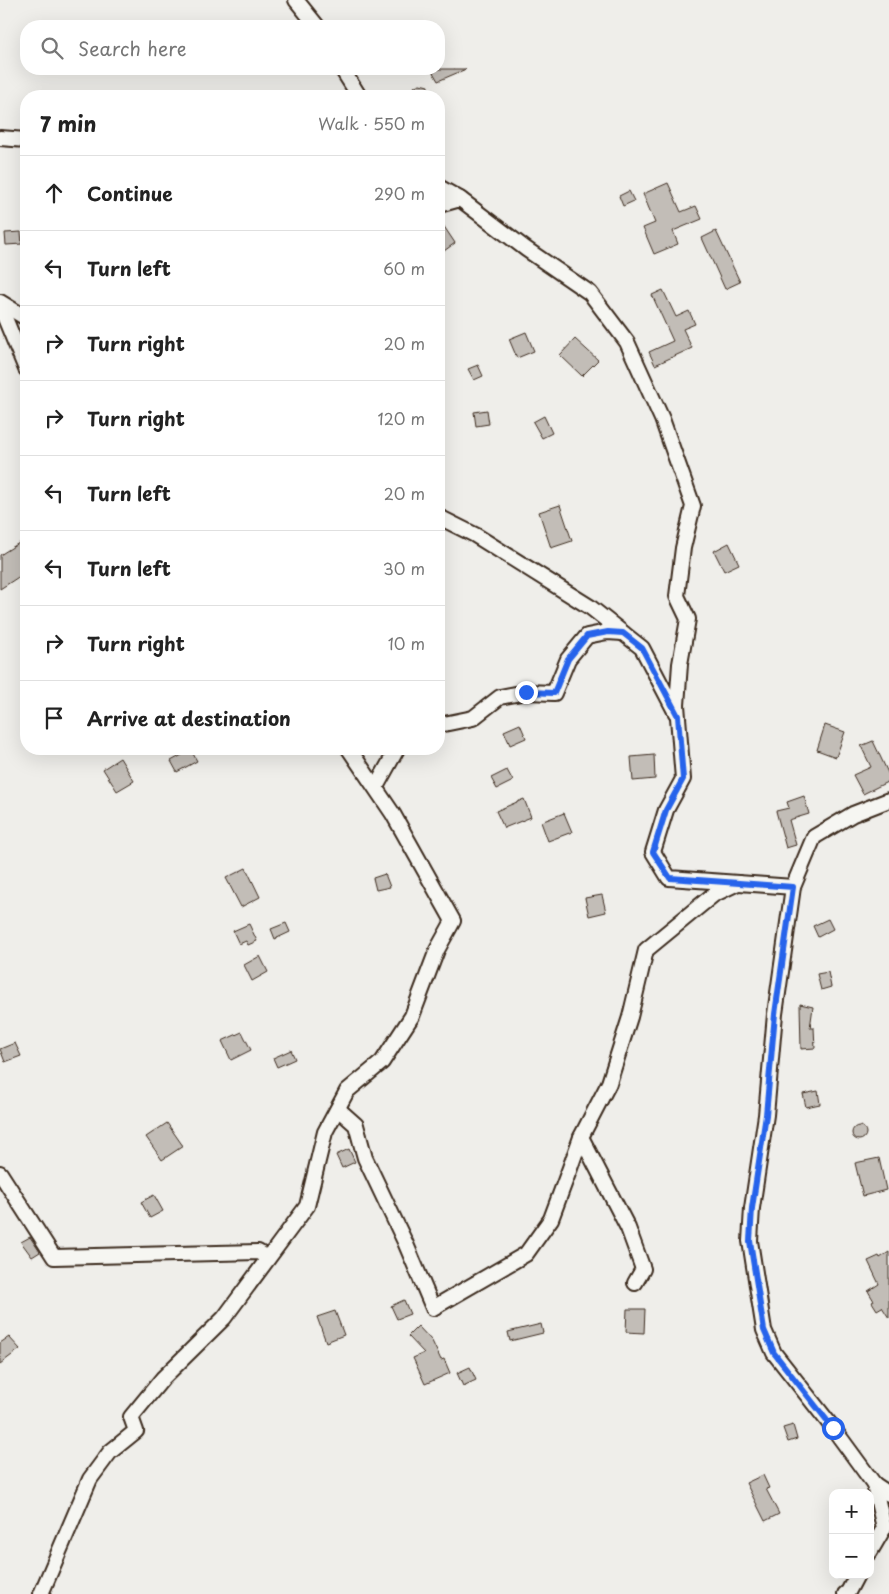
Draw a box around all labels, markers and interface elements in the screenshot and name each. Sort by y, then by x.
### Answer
search box [20,20,445,75]
icon: search [38,34,66,62]
text: Search here [78,34,187,62]
text: 7 min [40,107,96,139]
text: Walk · 550 m [318,111,425,135]
icon: ahead [40,179,68,207]
text: Continue [87,179,173,207]
text: 290 m [374,181,425,205]
icon: left [40,254,68,282]
text: Turn left [87,254,171,282]
text: 60 m [383,256,425,280]
icon: right [40,329,68,357]
text: Turn right [87,329,185,357]
text: 20 m [384,331,425,355]
icon: right [40,404,68,432]
text: Turn right [87,404,185,432]
text: 120 m [378,406,425,430]
icon: left [40,479,68,507]
text: Turn left [87,479,171,507]
text: 20 m [384,481,425,505]
icon: left [40,554,68,582]
text: Turn left [87,554,171,582]
text: 30 m [383,556,425,580]
icon: right [40,629,68,657]
text: Turn right [87,629,185,657]
text: 10 m [388,631,425,655]
route end [515,681,538,704]
icon: arrive [40,704,68,732]
text: Arrive at destination [87,704,291,732]
route start [822,1417,845,1440]
map controls [829,1489,874,1579]
button: + [829,1489,874,1534]
button: − [829,1534,874,1579]

